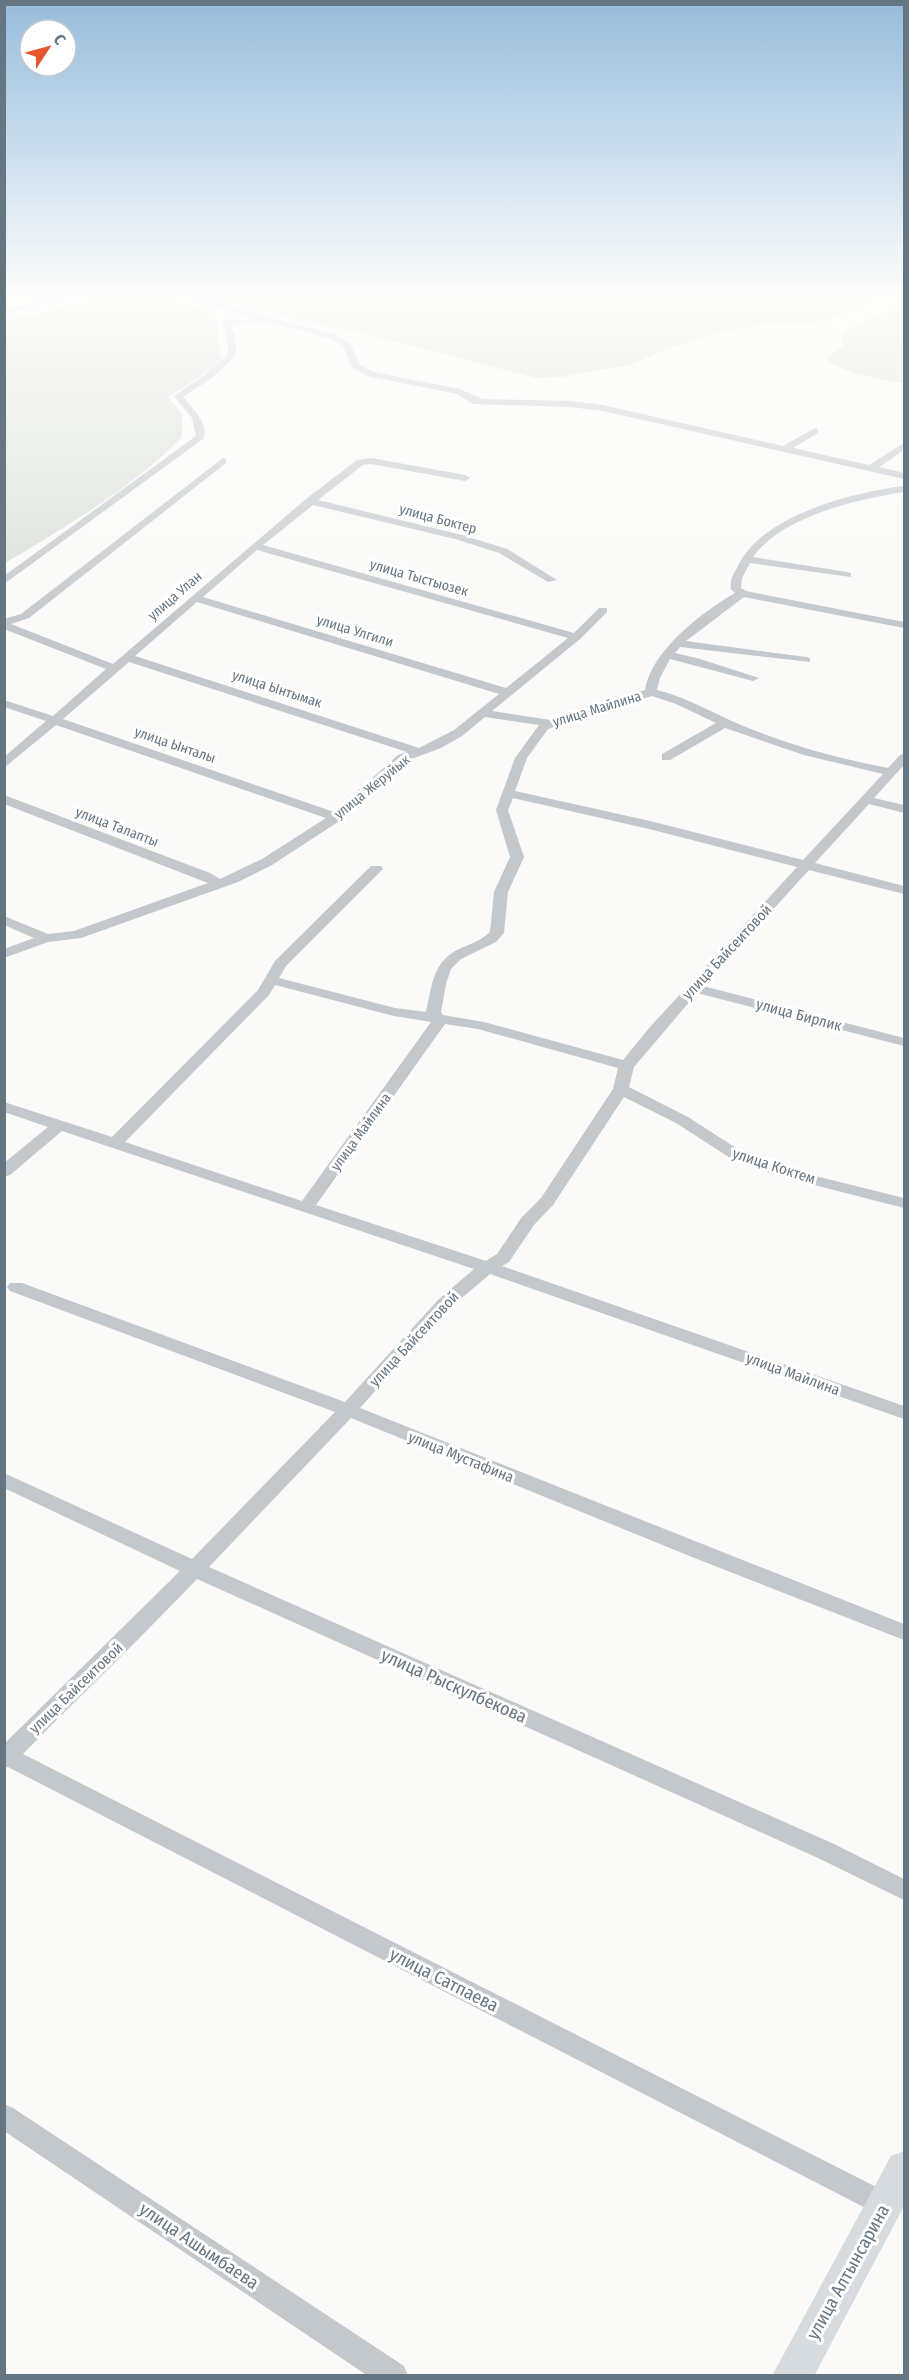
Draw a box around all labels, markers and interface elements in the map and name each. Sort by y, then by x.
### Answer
north arrow [18,18,78,78]
text: С [50,30,70,49]
street label: улица Боктер [397,501,479,537]
street label: улица Тыстыозек [368,556,470,600]
street label: улица Улан [145,568,205,624]
street label: улица Улгили [315,611,395,651]
street label: улица Ынтымак [230,667,324,712]
street label: улица Майлина [551,687,643,731]
street label: улица Ынталы [132,723,218,767]
street label: улица Жеруйык [331,751,414,823]
street label: улица Талапты [73,803,161,851]
street label: улица Байсеитовой [678,901,776,1003]
street label: улица Бирлик [754,995,844,1035]
street label: улица Майлина [327,1090,395,1174]
street label: улица Коктем [730,1144,818,1188]
street label: улица Байсеитовой [365,1288,463,1390]
street label: улица Майлина [744,1349,842,1399]
street label: улица Мустафина [406,1428,516,1486]
street label: улица Байсеитовой [25,1639,127,1737]
street label: улица Рыскулбекова [378,1644,530,1728]
street label: улица Сатпаева [386,1943,502,2017]
street label: улица Ашымбаева [135,2198,263,2294]
street label: улица Алтынсарина [802,2201,894,2343]

